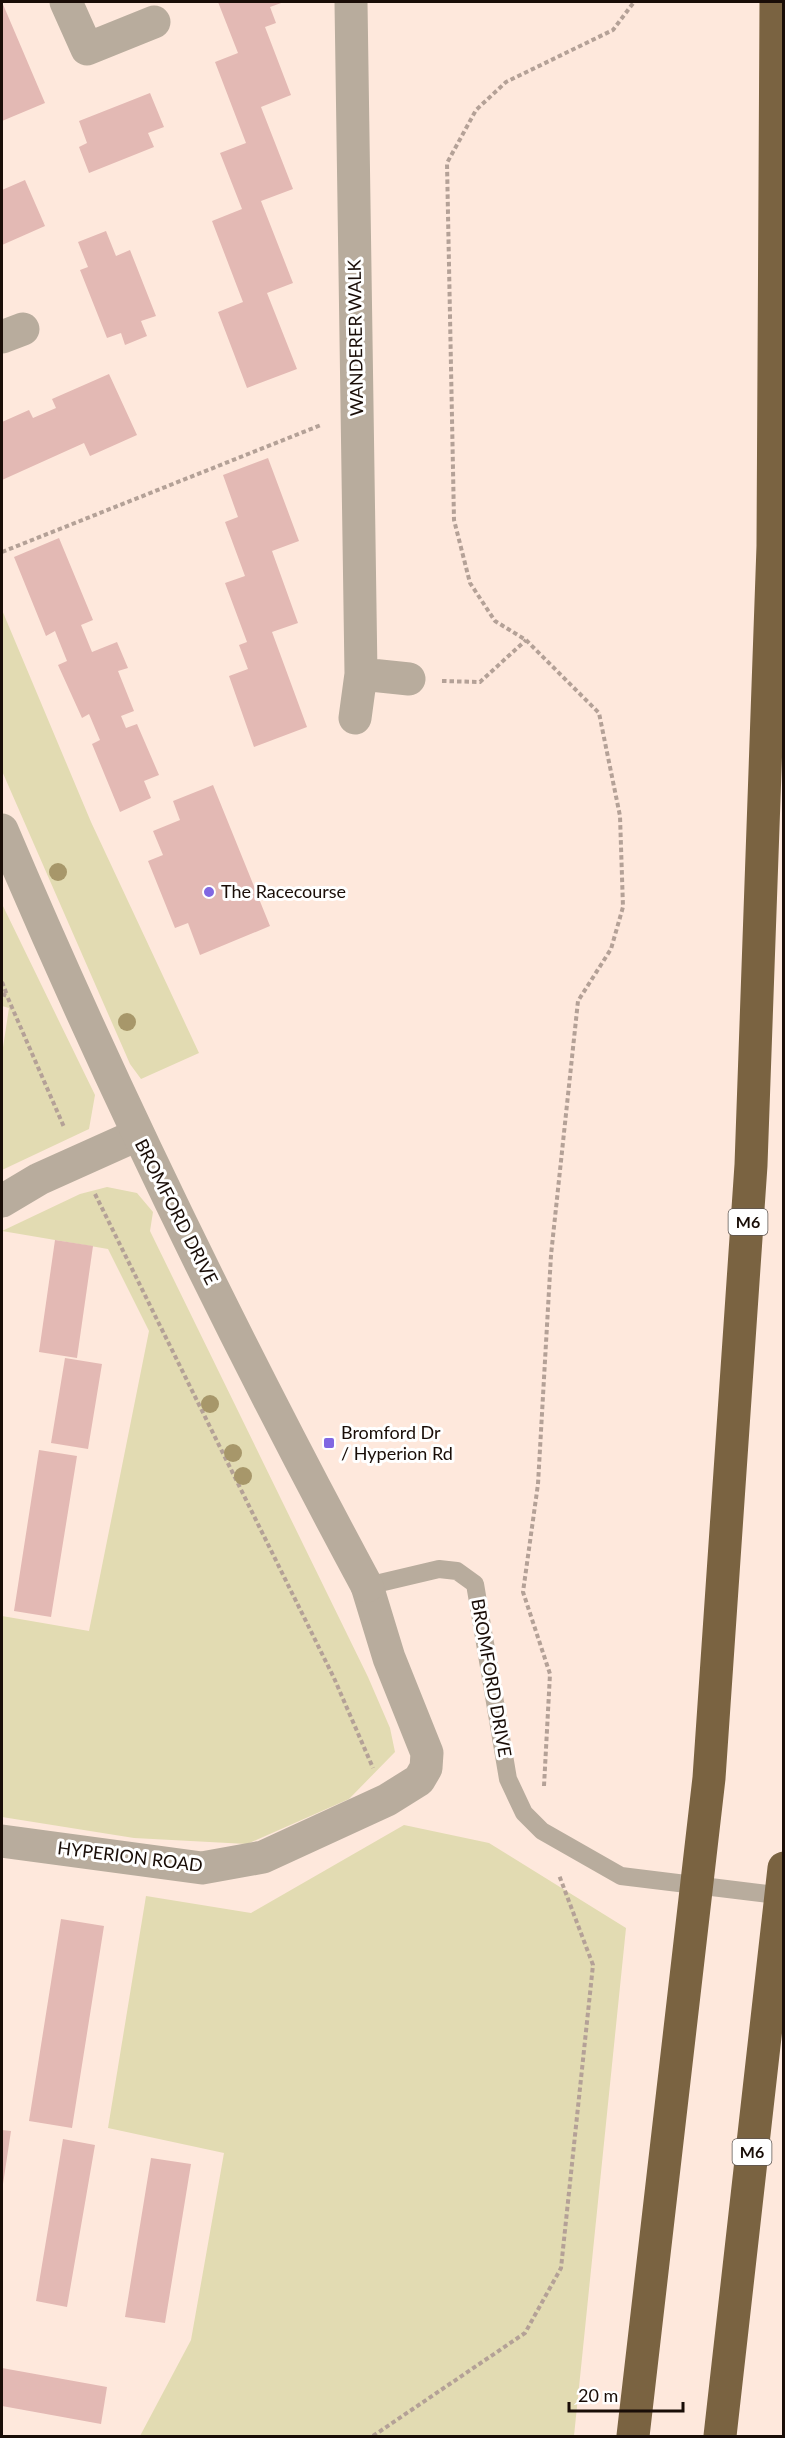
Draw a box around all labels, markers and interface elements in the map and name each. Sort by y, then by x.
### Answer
street label: WANDERER WALK [343,260,367,416]
place label: The Racecourse [221,880,346,902]
marker: The Racecourse [202,885,216,899]
street label: BROMFORD DRIVE [131,1135,223,1288]
road number: M6 [728,1209,768,1235]
place label: Bromford Dr / Hyperion Rd [341,1421,453,1464]
marker: Bromford Dr / Hyperion Rd [322,1436,336,1450]
street label: BROMFORD DRIVE [467,1597,517,1759]
street label: HYPERION ROAD [56,1836,204,1876]
road number: M6 [732,2139,771,2165]
scale bar [569,2375,683,2413]
text: 20 m [578,2384,618,2406]

